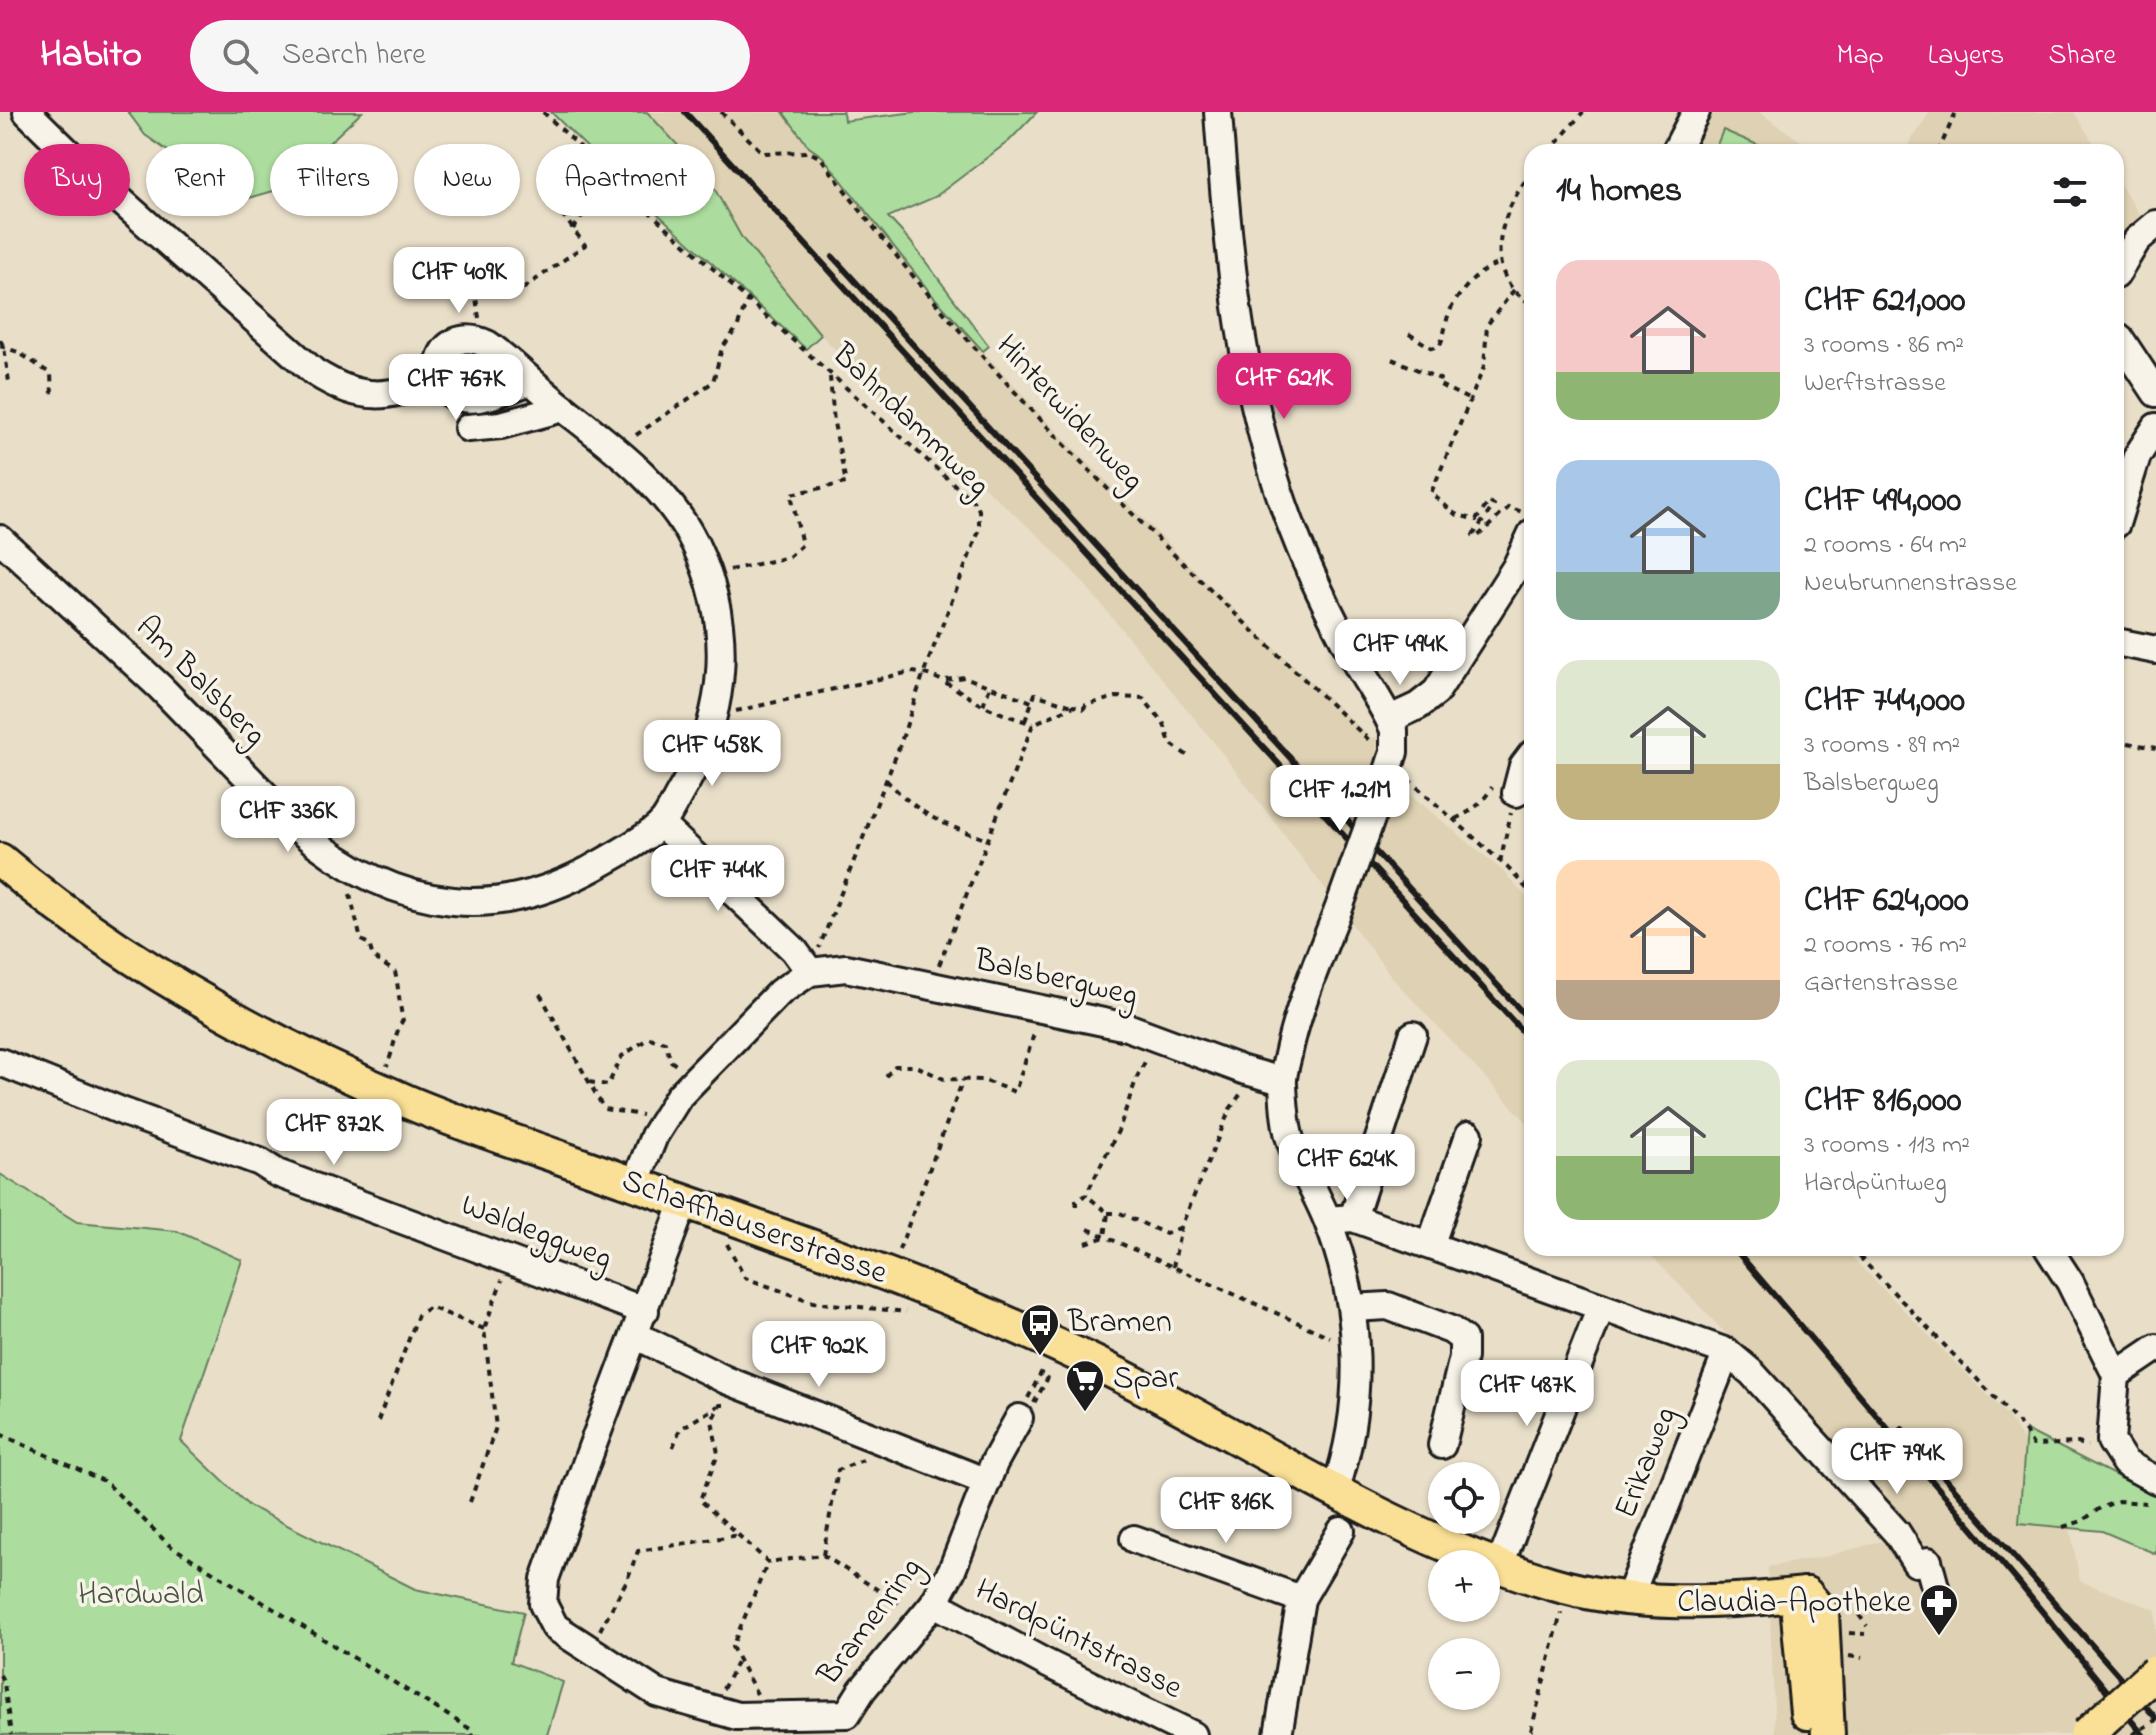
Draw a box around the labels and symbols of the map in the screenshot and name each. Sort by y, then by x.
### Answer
pin: CHF 409K [376,247,542,315]
street label: Hinterwidenweg [984,325,1154,503]
street label: Bahndammweg [819,332,1000,509]
pin: CHF 621K [1201,353,1367,421]
pin: CHF 767K [373,354,539,422]
street label: Am Balsberg [124,606,276,758]
pin: CHF 494K [1317,619,1483,687]
pin: CHF 458K [629,720,795,788]
pin: CHF 1.21M [1248,765,1432,833]
pin: CHF 336K [205,786,371,854]
pin: CHF 744K [635,845,801,913]
street label: Balsbergweg [969,937,1142,1021]
pin: CHF 872K [251,1099,417,1167]
pin: CHF 624K [1264,1134,1430,1202]
street label: Schaffhauserstrasse [615,1158,894,1298]
street label: Waldeggweg [454,1183,618,1283]
place label: Bramen [1067,1300,1172,1347]
bus stop icon: Bramen [1019,1302,1061,1357]
pin: CHF 902K [736,1321,902,1389]
place label: Spar [1113,1356,1178,1403]
supermarket icon: Spar [1064,1358,1106,1413]
pin: CHF 487K [1444,1360,1610,1428]
street label: Erikaweg [1603,1400,1691,1526]
pin: CHF 794K [1814,1428,1980,1496]
pin: CHF 816K [1143,1477,1309,1545]
street label: Bramenring [807,1548,935,1697]
street label: Hardpüntstrasse [966,1568,1190,1713]
park label: Hardwald [78,1572,204,1619]
place label: Claudia-Apotheke [1677,1580,1912,1627]
pharmacy icon: Claudia-Apotheke [1918,1582,1960,1637]

